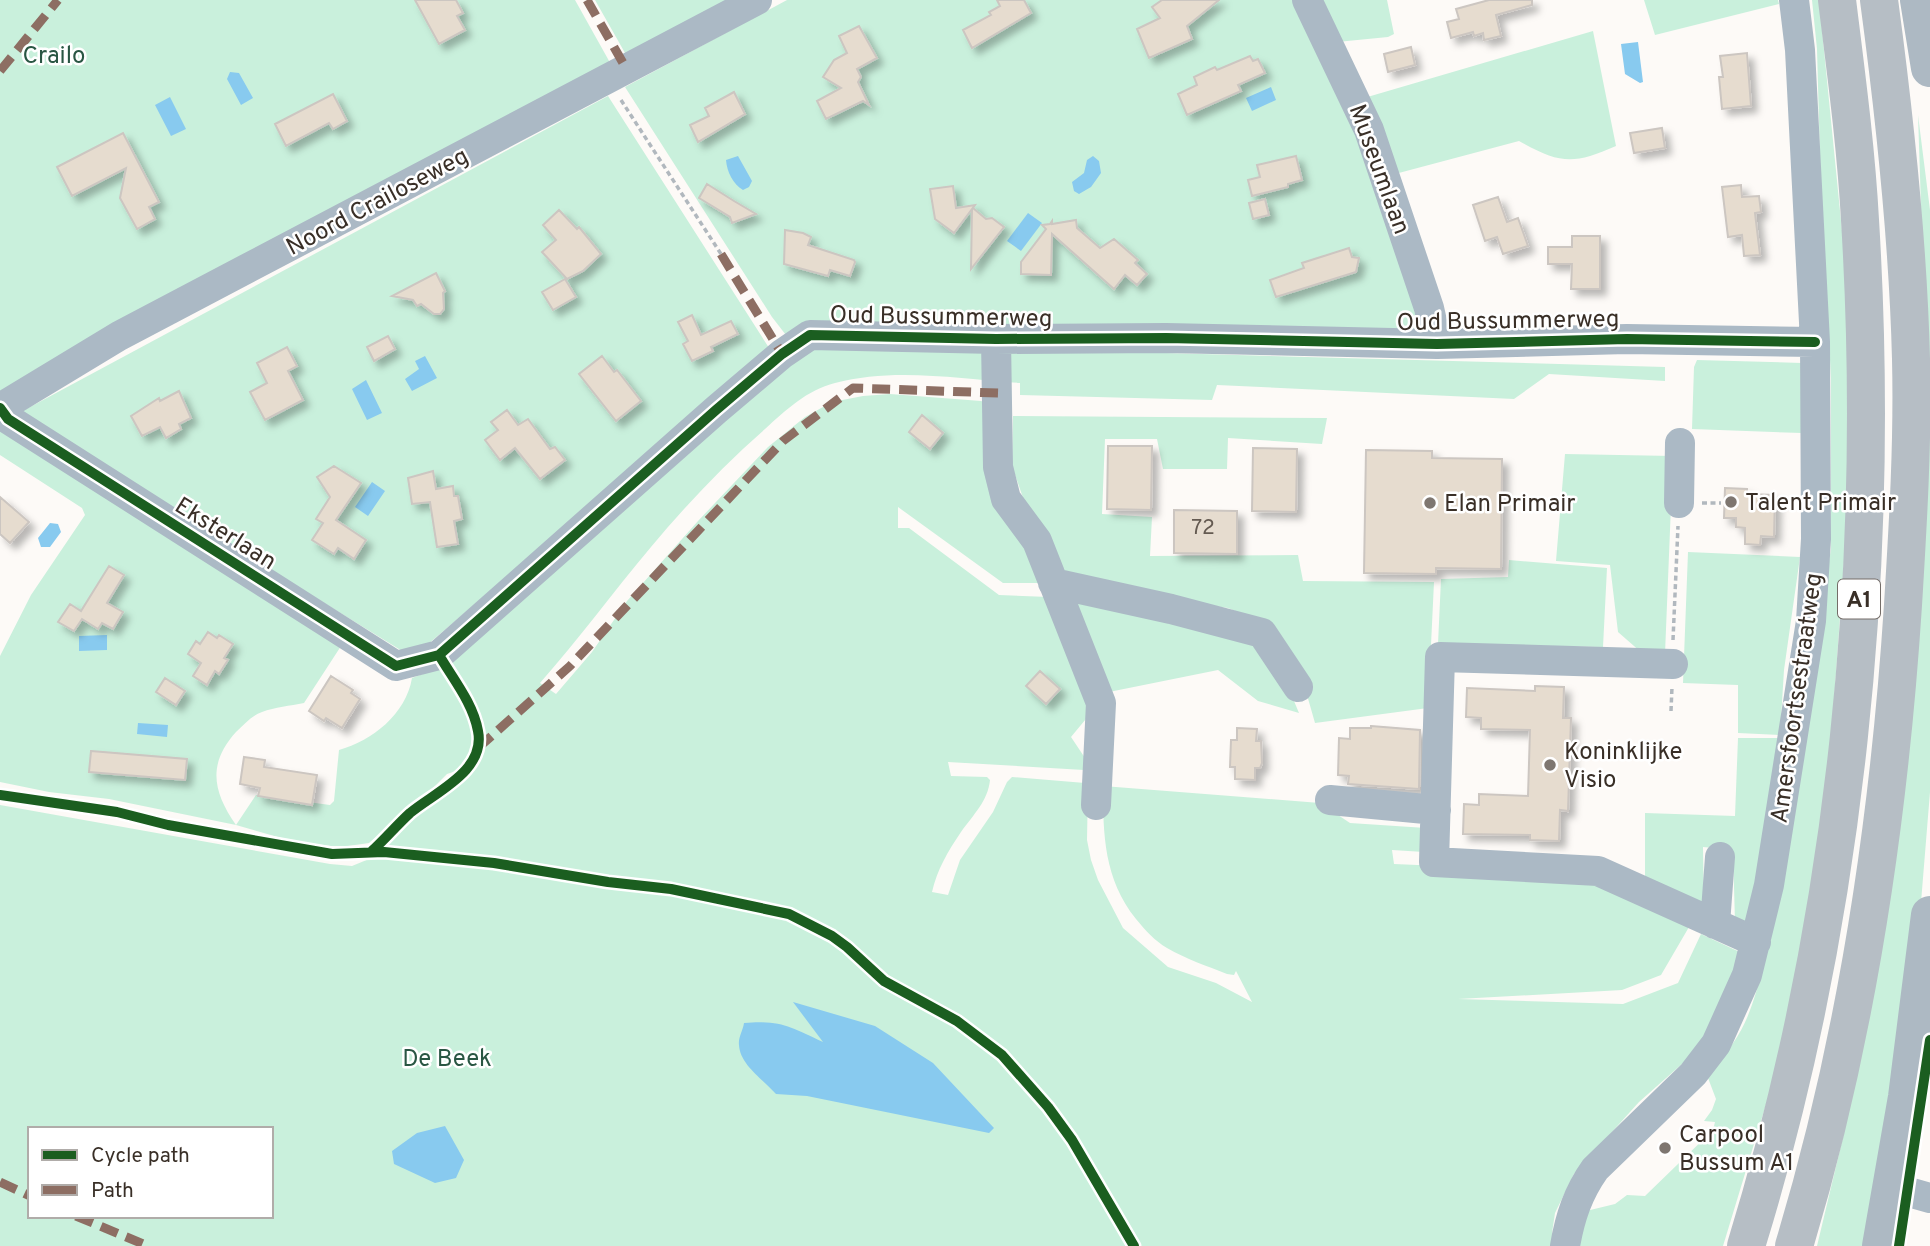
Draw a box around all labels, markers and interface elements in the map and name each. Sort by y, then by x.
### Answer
park label: Crailo [23,42,85,72]
street label: Museumlaan [1341,101,1416,239]
street label: Noord Crailoseweg [282,142,474,263]
street label: Oud Bussummerweg [829,301,1053,335]
street label: Oud Bussummerweg [1396,305,1620,339]
place label: Talent Primair [1745,489,1896,519]
place label: Elan Primair [1444,490,1576,520]
street label: Eksterlaan [169,492,281,578]
marker: Talent Primair [1723,494,1739,510]
marker: Elan Primair [1422,495,1438,511]
house number: 72 [1191,515,1215,542]
street label: Amersfoortsestraatweg [1766,571,1830,825]
road number: A1 [1838,580,1880,618]
place label: Koninklijke Visio [1564,738,1683,796]
marker: Koninklijke Visio [1542,757,1558,773]
park label: De Beek [402,1045,492,1075]
place label: Carpool Bussum A1 [1679,1121,1794,1179]
legend [28,1127,273,1218]
marker: Carpool Bussum A1 [1657,1140,1673,1156]
text: Cycle path [91,1143,190,1170]
text: Path [91,1178,134,1205]

